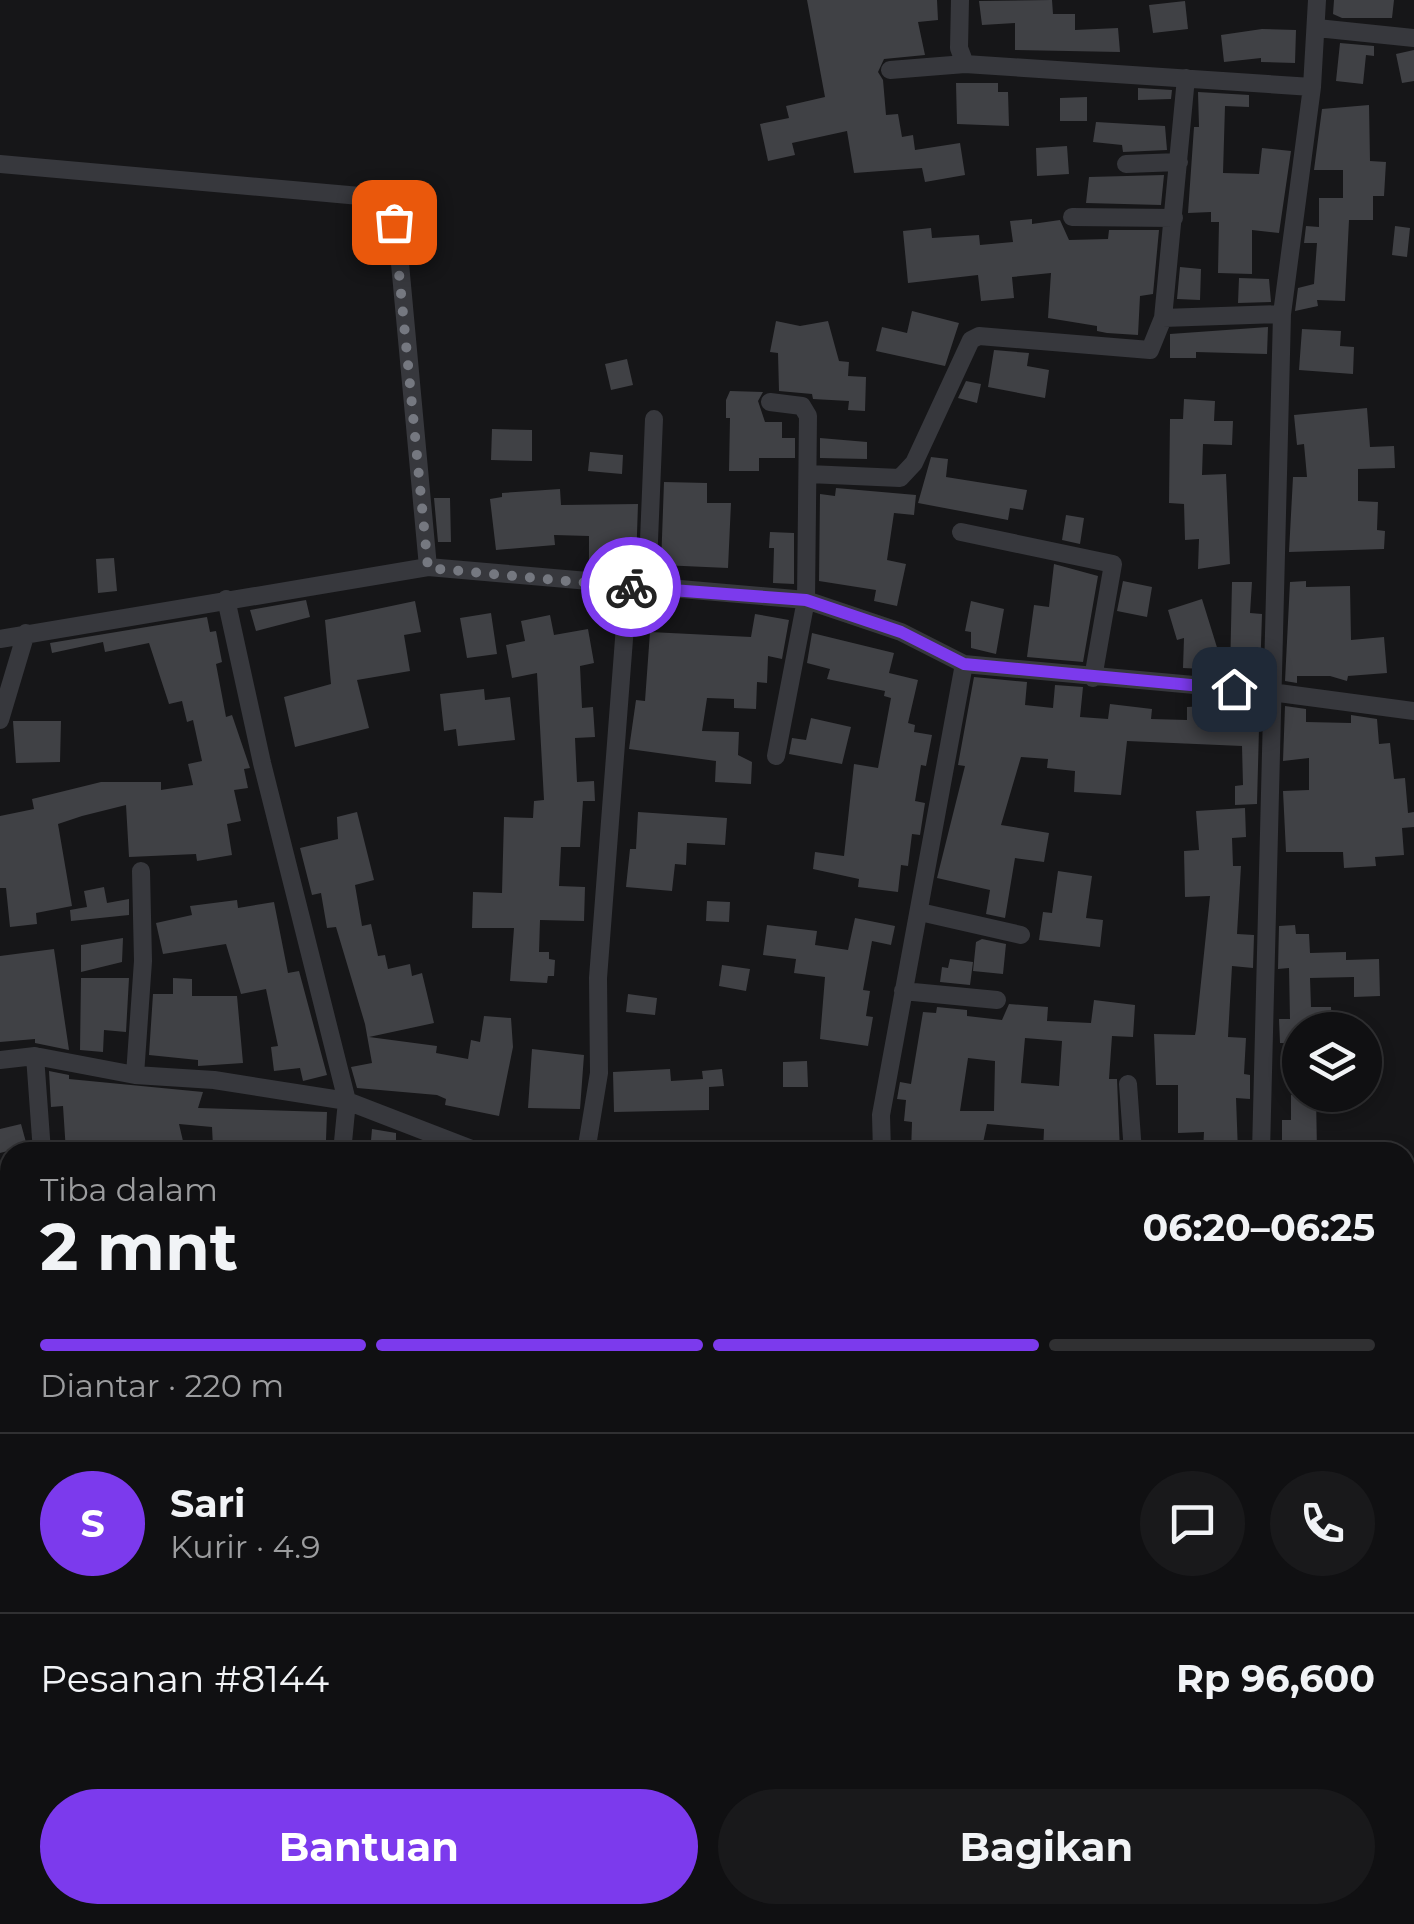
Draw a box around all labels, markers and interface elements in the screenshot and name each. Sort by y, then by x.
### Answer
pin [352,180,437,265]
icon: bag [367,195,422,250]
courier [581,537,681,637]
icon: bike [604,560,659,615]
pin [1192,647,1277,732]
icon: home [1207,662,1262,717]
map controls [1282,1012,1382,1112]
button: layers [1282,1012,1382,1112]
text: Tiba dalam [40,1170,218,1209]
text: 06:20–06:25 [1143,1204,1375,1251]
text: 2 mnt [40,1207,238,1286]
text: Diantar · 220 m [40,1366,284,1405]
button: chat [1140,1471,1245,1576]
button: phone [1270,1471,1375,1576]
text: Sari [170,1480,245,1527]
text: S [80,1500,105,1547]
text: Kurir · 4.9 [170,1527,321,1566]
text: Pesanan #8144 [40,1655,329,1702]
text: Rp 96,600 [1176,1655,1375,1702]
button: Bantuan [40,1789,698,1904]
button: Bagikan [718,1789,1375,1904]

